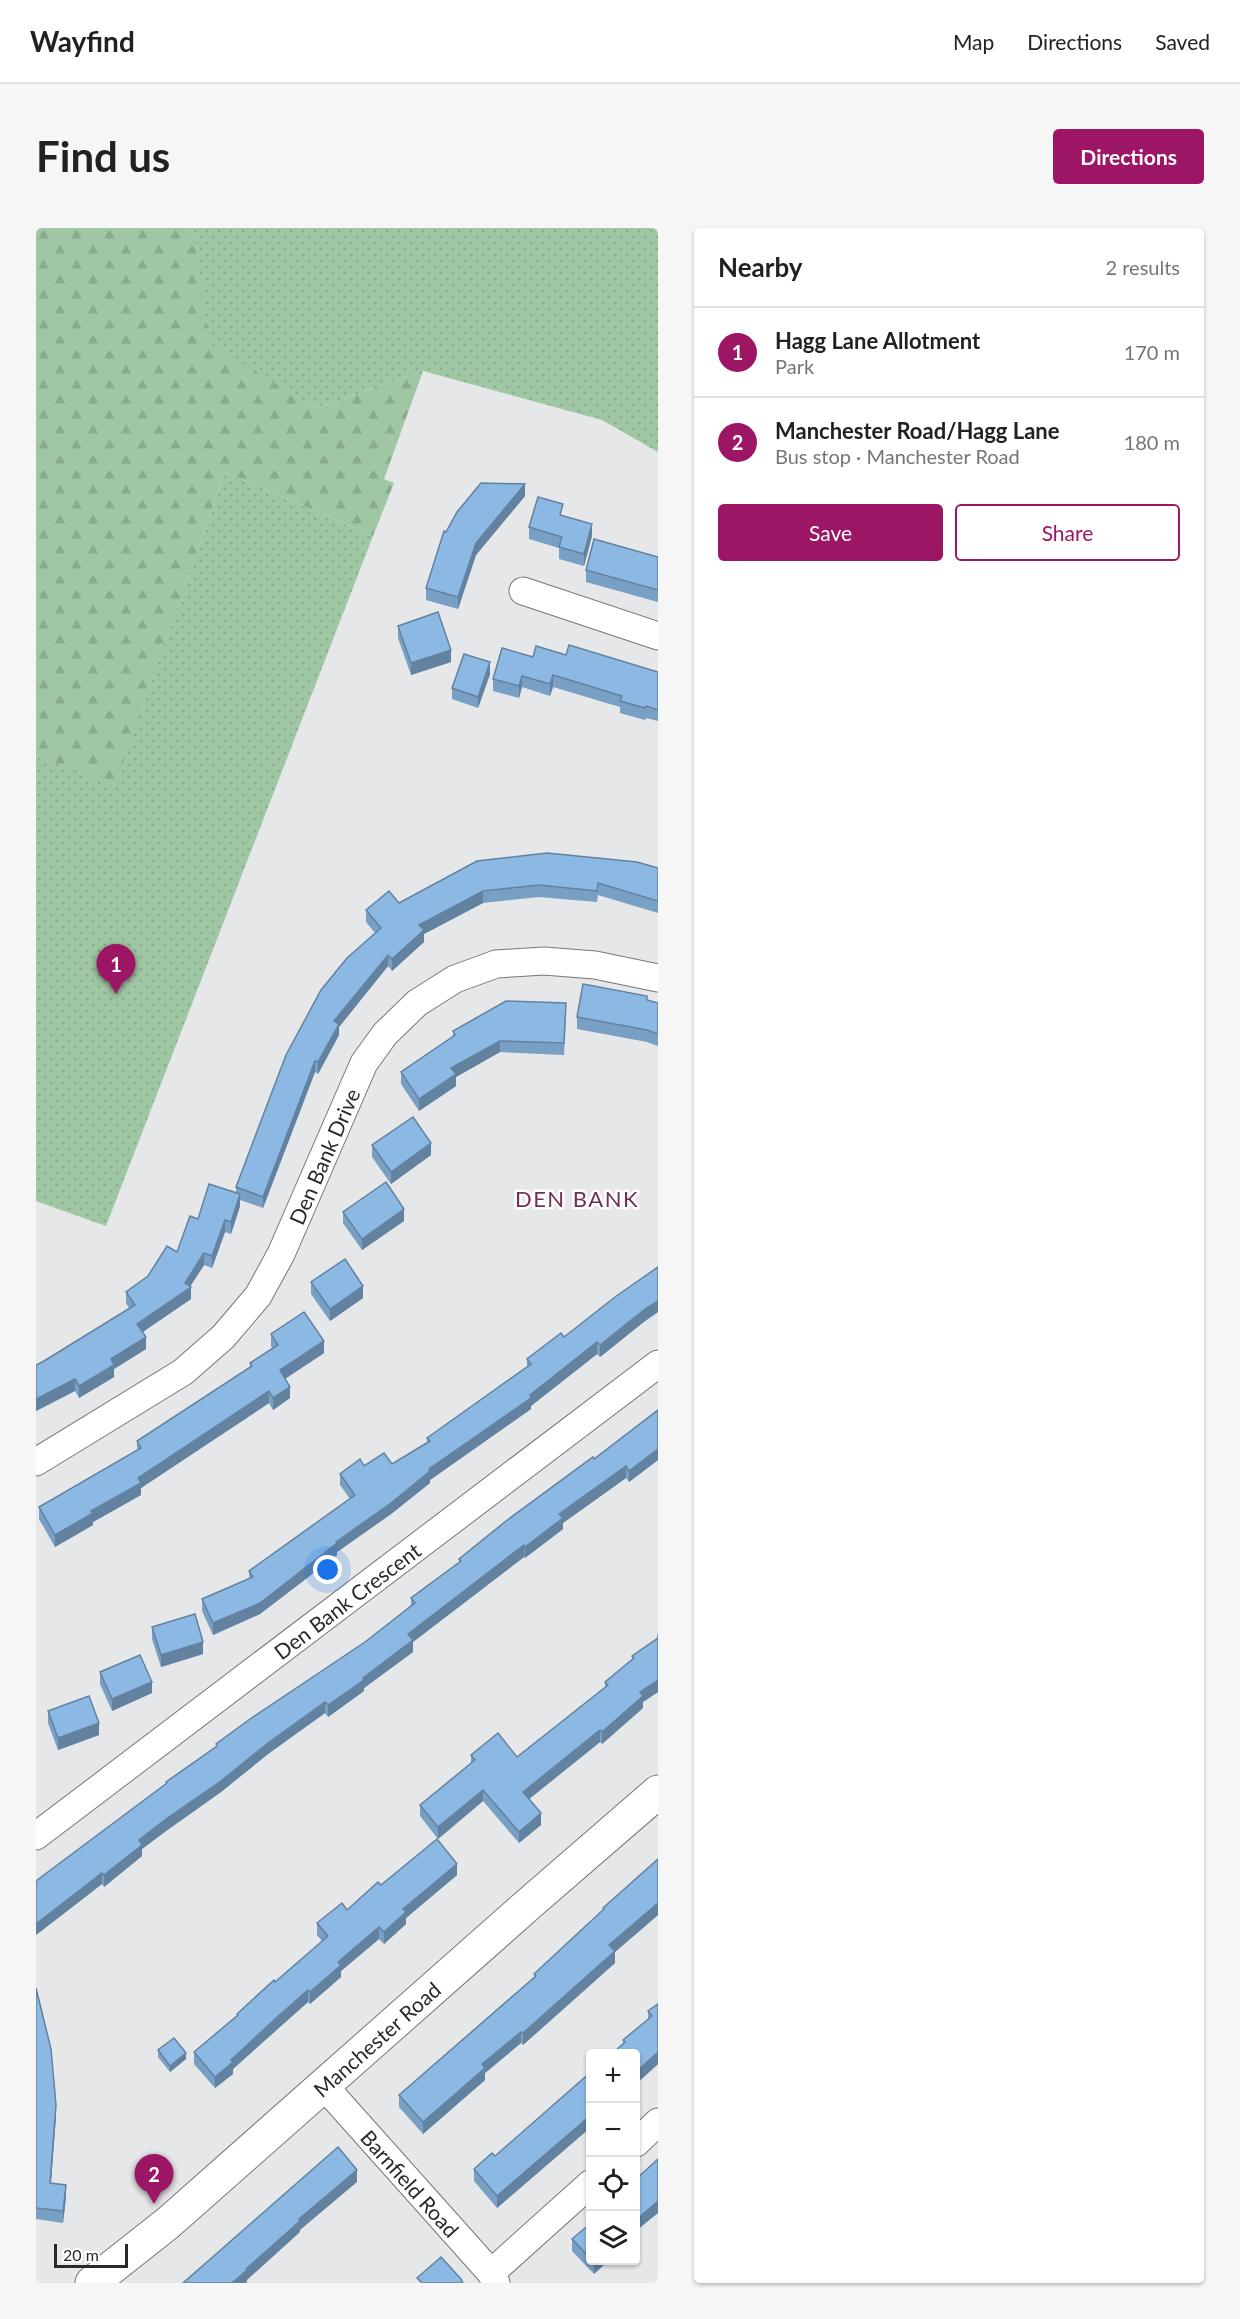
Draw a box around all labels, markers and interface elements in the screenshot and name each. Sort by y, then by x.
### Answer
text: Wayfind [30,24,135,58]
text: Map [953,29,994,54]
text: Directions [1027,29,1122,54]
text: Saved [1155,29,1210,54]
button: Directions [1053,129,1204,184]
text: Find us [36,131,170,181]
text: Nearby [718,251,803,283]
text: 2 results [1105,255,1180,279]
text: Hagg Lane Allotment [775,327,980,354]
text: 1 [732,340,743,364]
text: 170 m [1124,340,1180,364]
text: Park [775,354,814,378]
text: Manchester Road/Hagg Lane [775,417,1060,444]
text: 2 [732,430,743,454]
text: 180 m [1124,430,1180,454]
text: Bus stop · Manchester Road [775,444,1020,468]
button: Save [718,504,943,561]
button: Share [955,504,1180,561]
pin: 1 [96,944,136,994]
street label: Den Bank Drive [283,1084,364,1228]
district label: DEN BANK [515,1185,639,1212]
street label: Den Bank Crescent [269,1536,425,1664]
your location [313,1555,342,1584]
street label: Manchester Road [308,1976,445,2101]
map controls [586,2049,640,2265]
button: + [586,2049,640,2103]
button: − [586,2103,640,2157]
street label: Barnfield Road [356,2124,465,2242]
pin: 2 [134,2154,174,2204]
button: locate [586,2157,640,2211]
button: layers [586,2211,640,2265]
scale bar [54,2241,128,2268]
text: 20 m [63,2245,99,2264]

